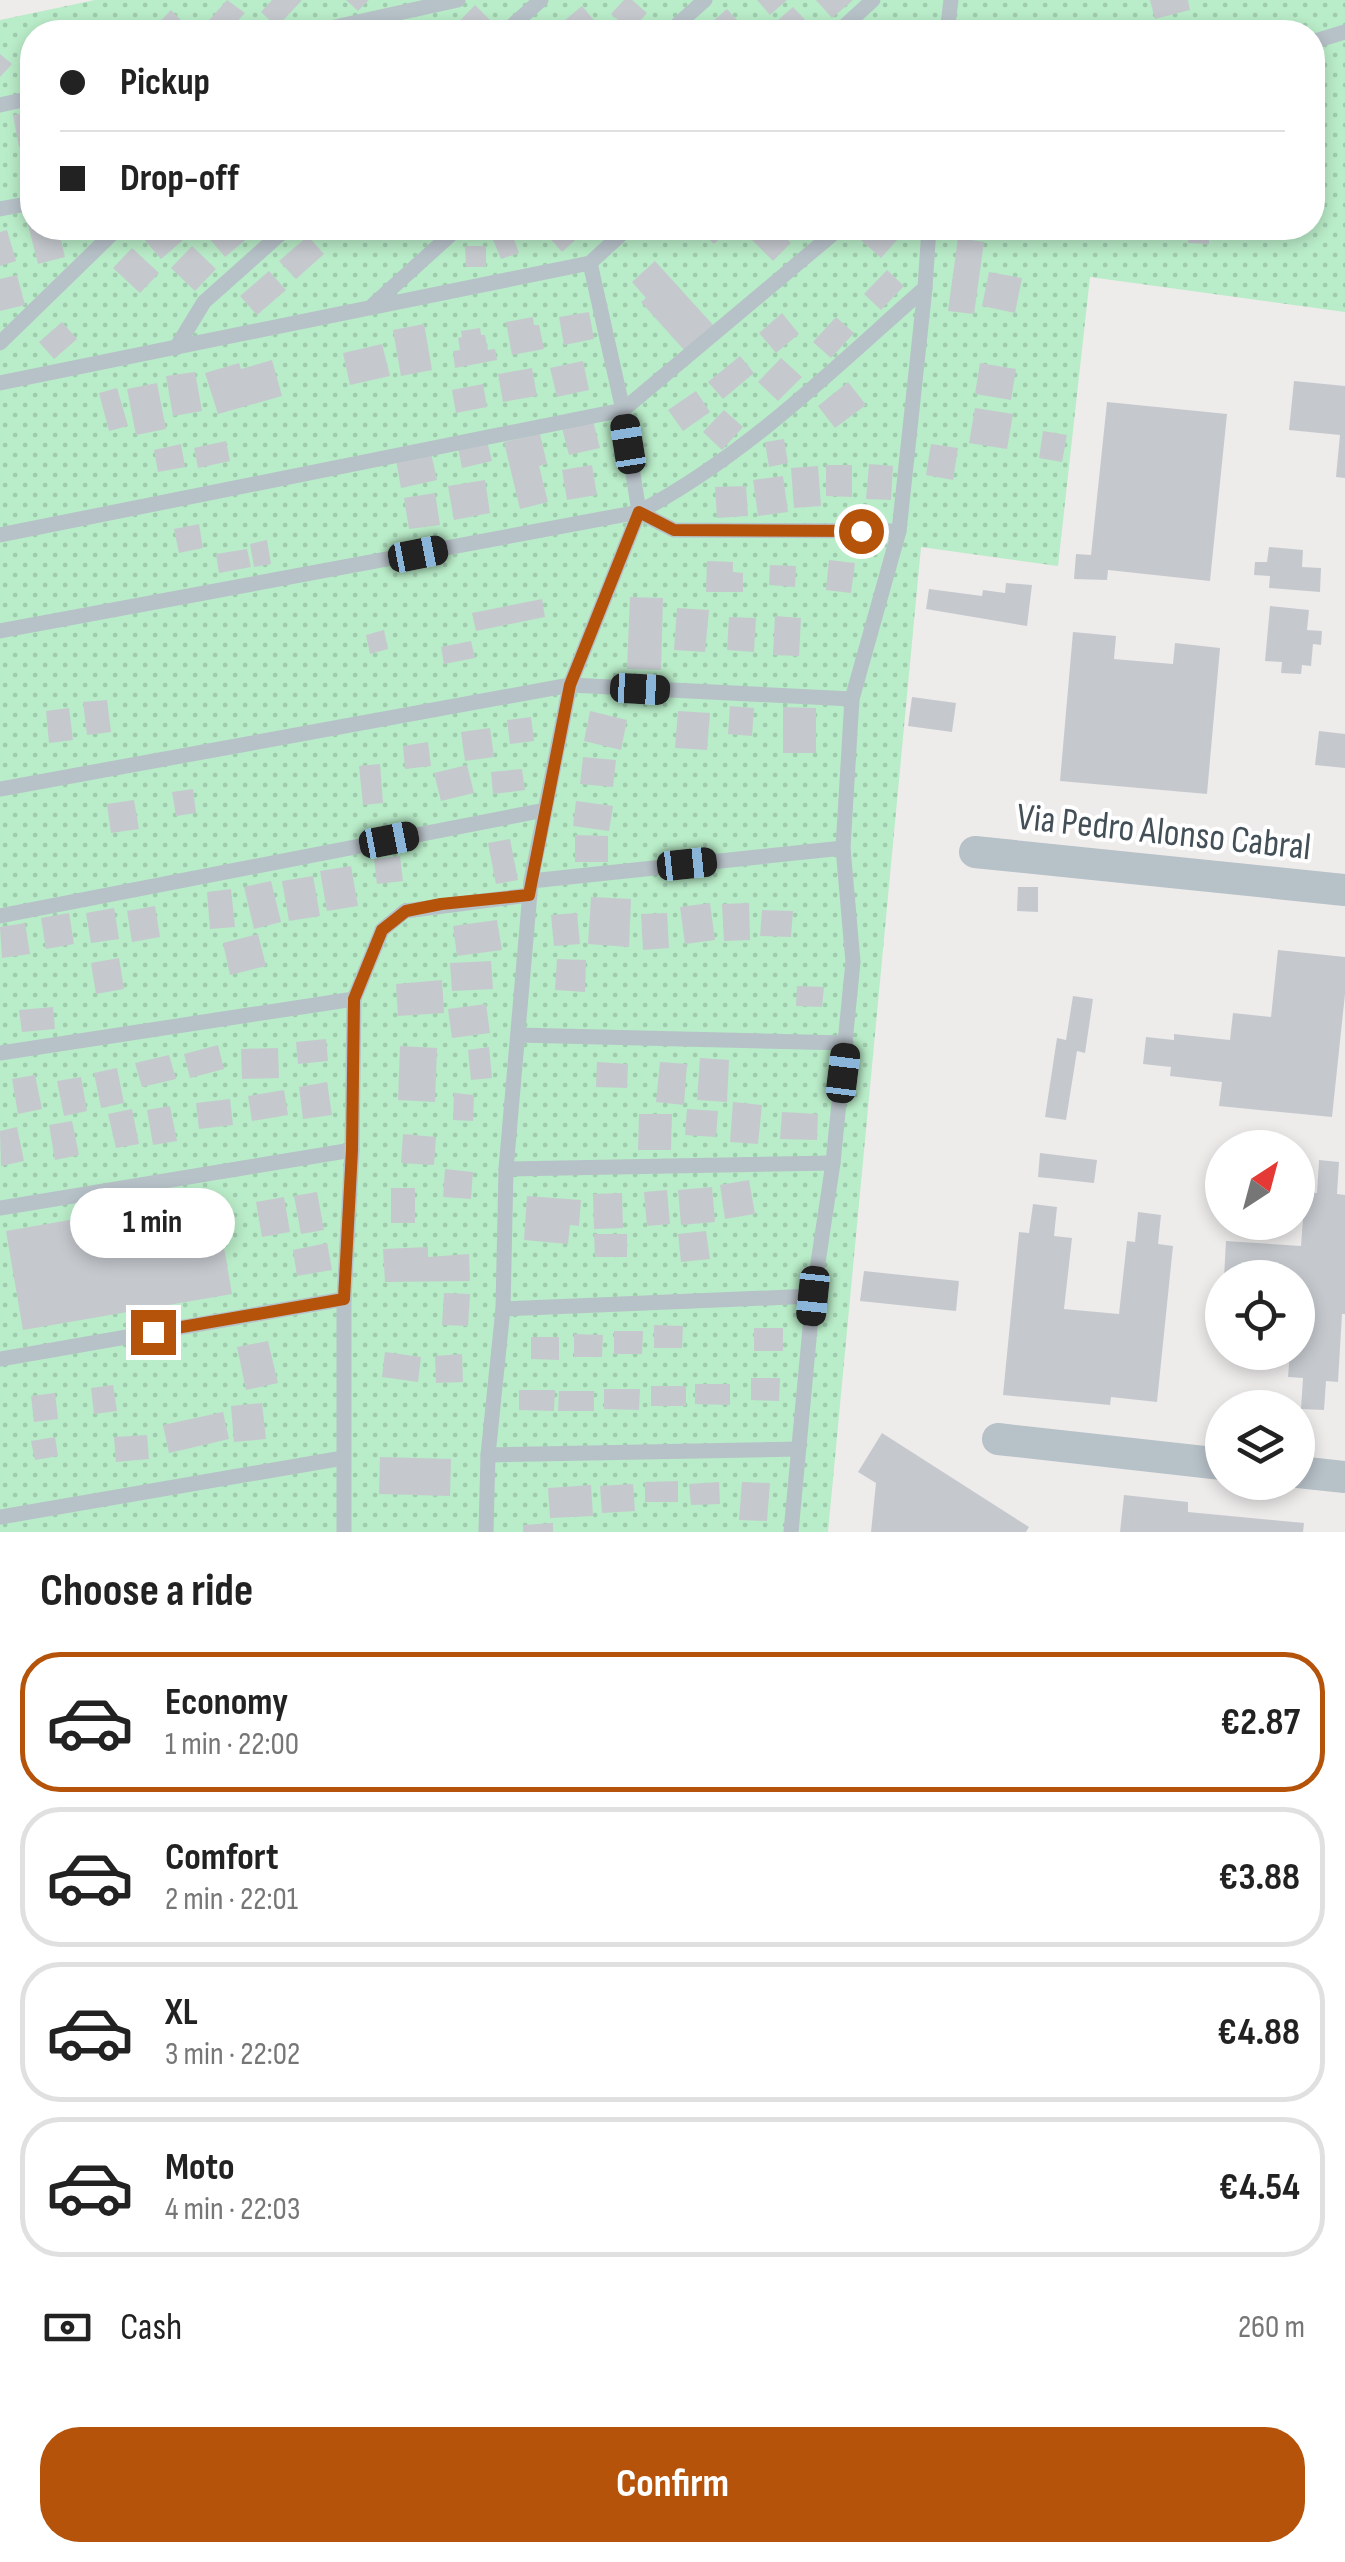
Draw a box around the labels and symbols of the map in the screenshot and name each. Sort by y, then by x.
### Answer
car [608,412,648,476]
route start [839,509,884,554]
car [386,534,450,574]
car [609,672,671,706]
street label: Via Pedro Alonso Cabral [1014,795,1313,870]
car [357,820,421,860]
car [656,846,718,882]
car [824,1041,862,1105]
north arrow [1205,1130,1315,1240]
callout: 1 min [70,1187,236,1257]
car [795,1265,831,1327]
route end [131,1310,176,1355]

